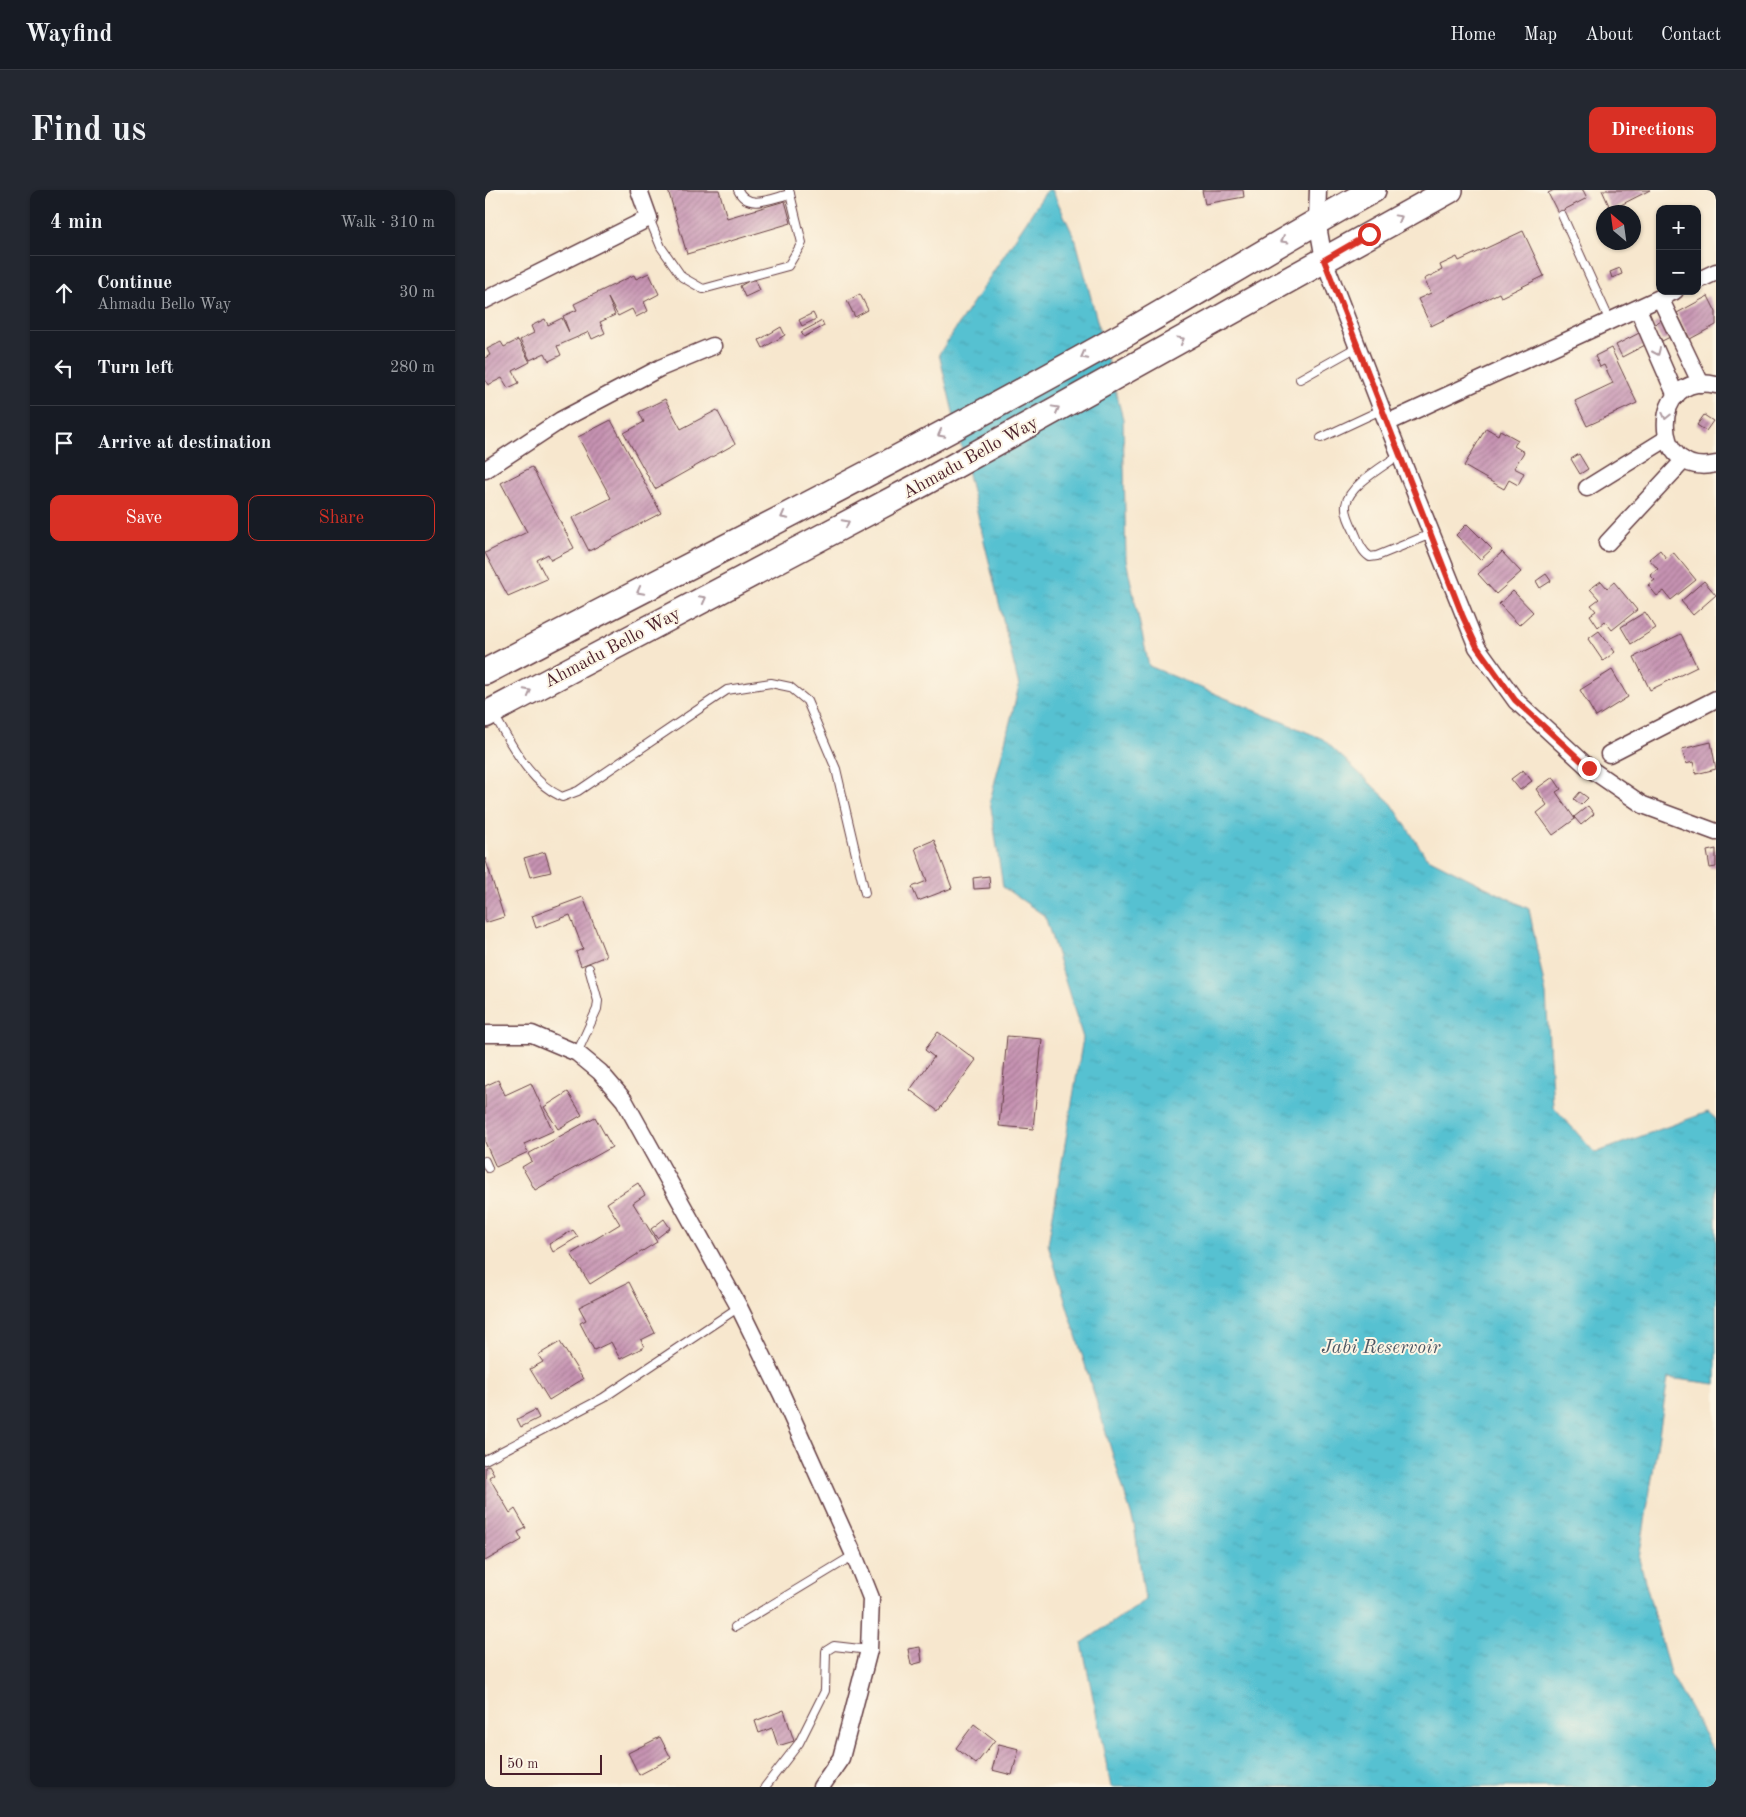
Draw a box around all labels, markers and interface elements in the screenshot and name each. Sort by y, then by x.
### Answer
text: Wayfind [25,23,112,47]
text: Home [1450,26,1496,44]
text: Map [1524,26,1557,44]
text: About [1585,26,1633,44]
text: Contact [1661,26,1721,44]
button: Directions [1589,107,1716,153]
text: Find us [30,113,146,148]
north arrow [1596,205,1641,250]
map controls [1656,205,1701,295]
button: + [1656,205,1701,250]
text: 4 min [50,212,103,233]
one-way arrow [1393,214,1402,224]
text: Walk · 310 m [340,215,435,231]
route start [1358,223,1381,246]
one-way arrow [1281,233,1290,243]
button: − [1656,250,1701,295]
text: Continue [97,274,172,293]
icon: ahead [50,279,78,307]
text: 30 m [399,285,435,301]
text: Ahmadu Bello Way [97,297,231,313]
one-way arrow [1175,337,1184,347]
one-way arrow [1650,347,1661,356]
one-way arrow [1080,350,1089,360]
icon: left [50,354,78,382]
text: Turn left [97,359,174,378]
text: 280 m [390,360,435,376]
one-way arrow [1051,405,1060,415]
one-way arrow [1661,412,1672,420]
street label: Ahmadu Bello Way [900,413,1041,502]
one-way arrow [937,428,946,438]
icon: arrive [50,429,78,457]
text: Arrive at destination [97,434,271,453]
button: Save [50,495,238,541]
button: Share [248,495,435,541]
one-way arrow [780,510,789,520]
one-way arrow [841,520,850,530]
one-way arrow [636,585,645,595]
one-way arrow [697,596,706,606]
street label: Ahmadu Bello Way [542,604,684,691]
one-way arrow [523,688,532,698]
route end [1578,757,1601,780]
water label: Jabi Reservoir [1322,1339,1441,1358]
scale bar [500,1752,603,1775]
text: 50 m [507,1757,538,1771]

